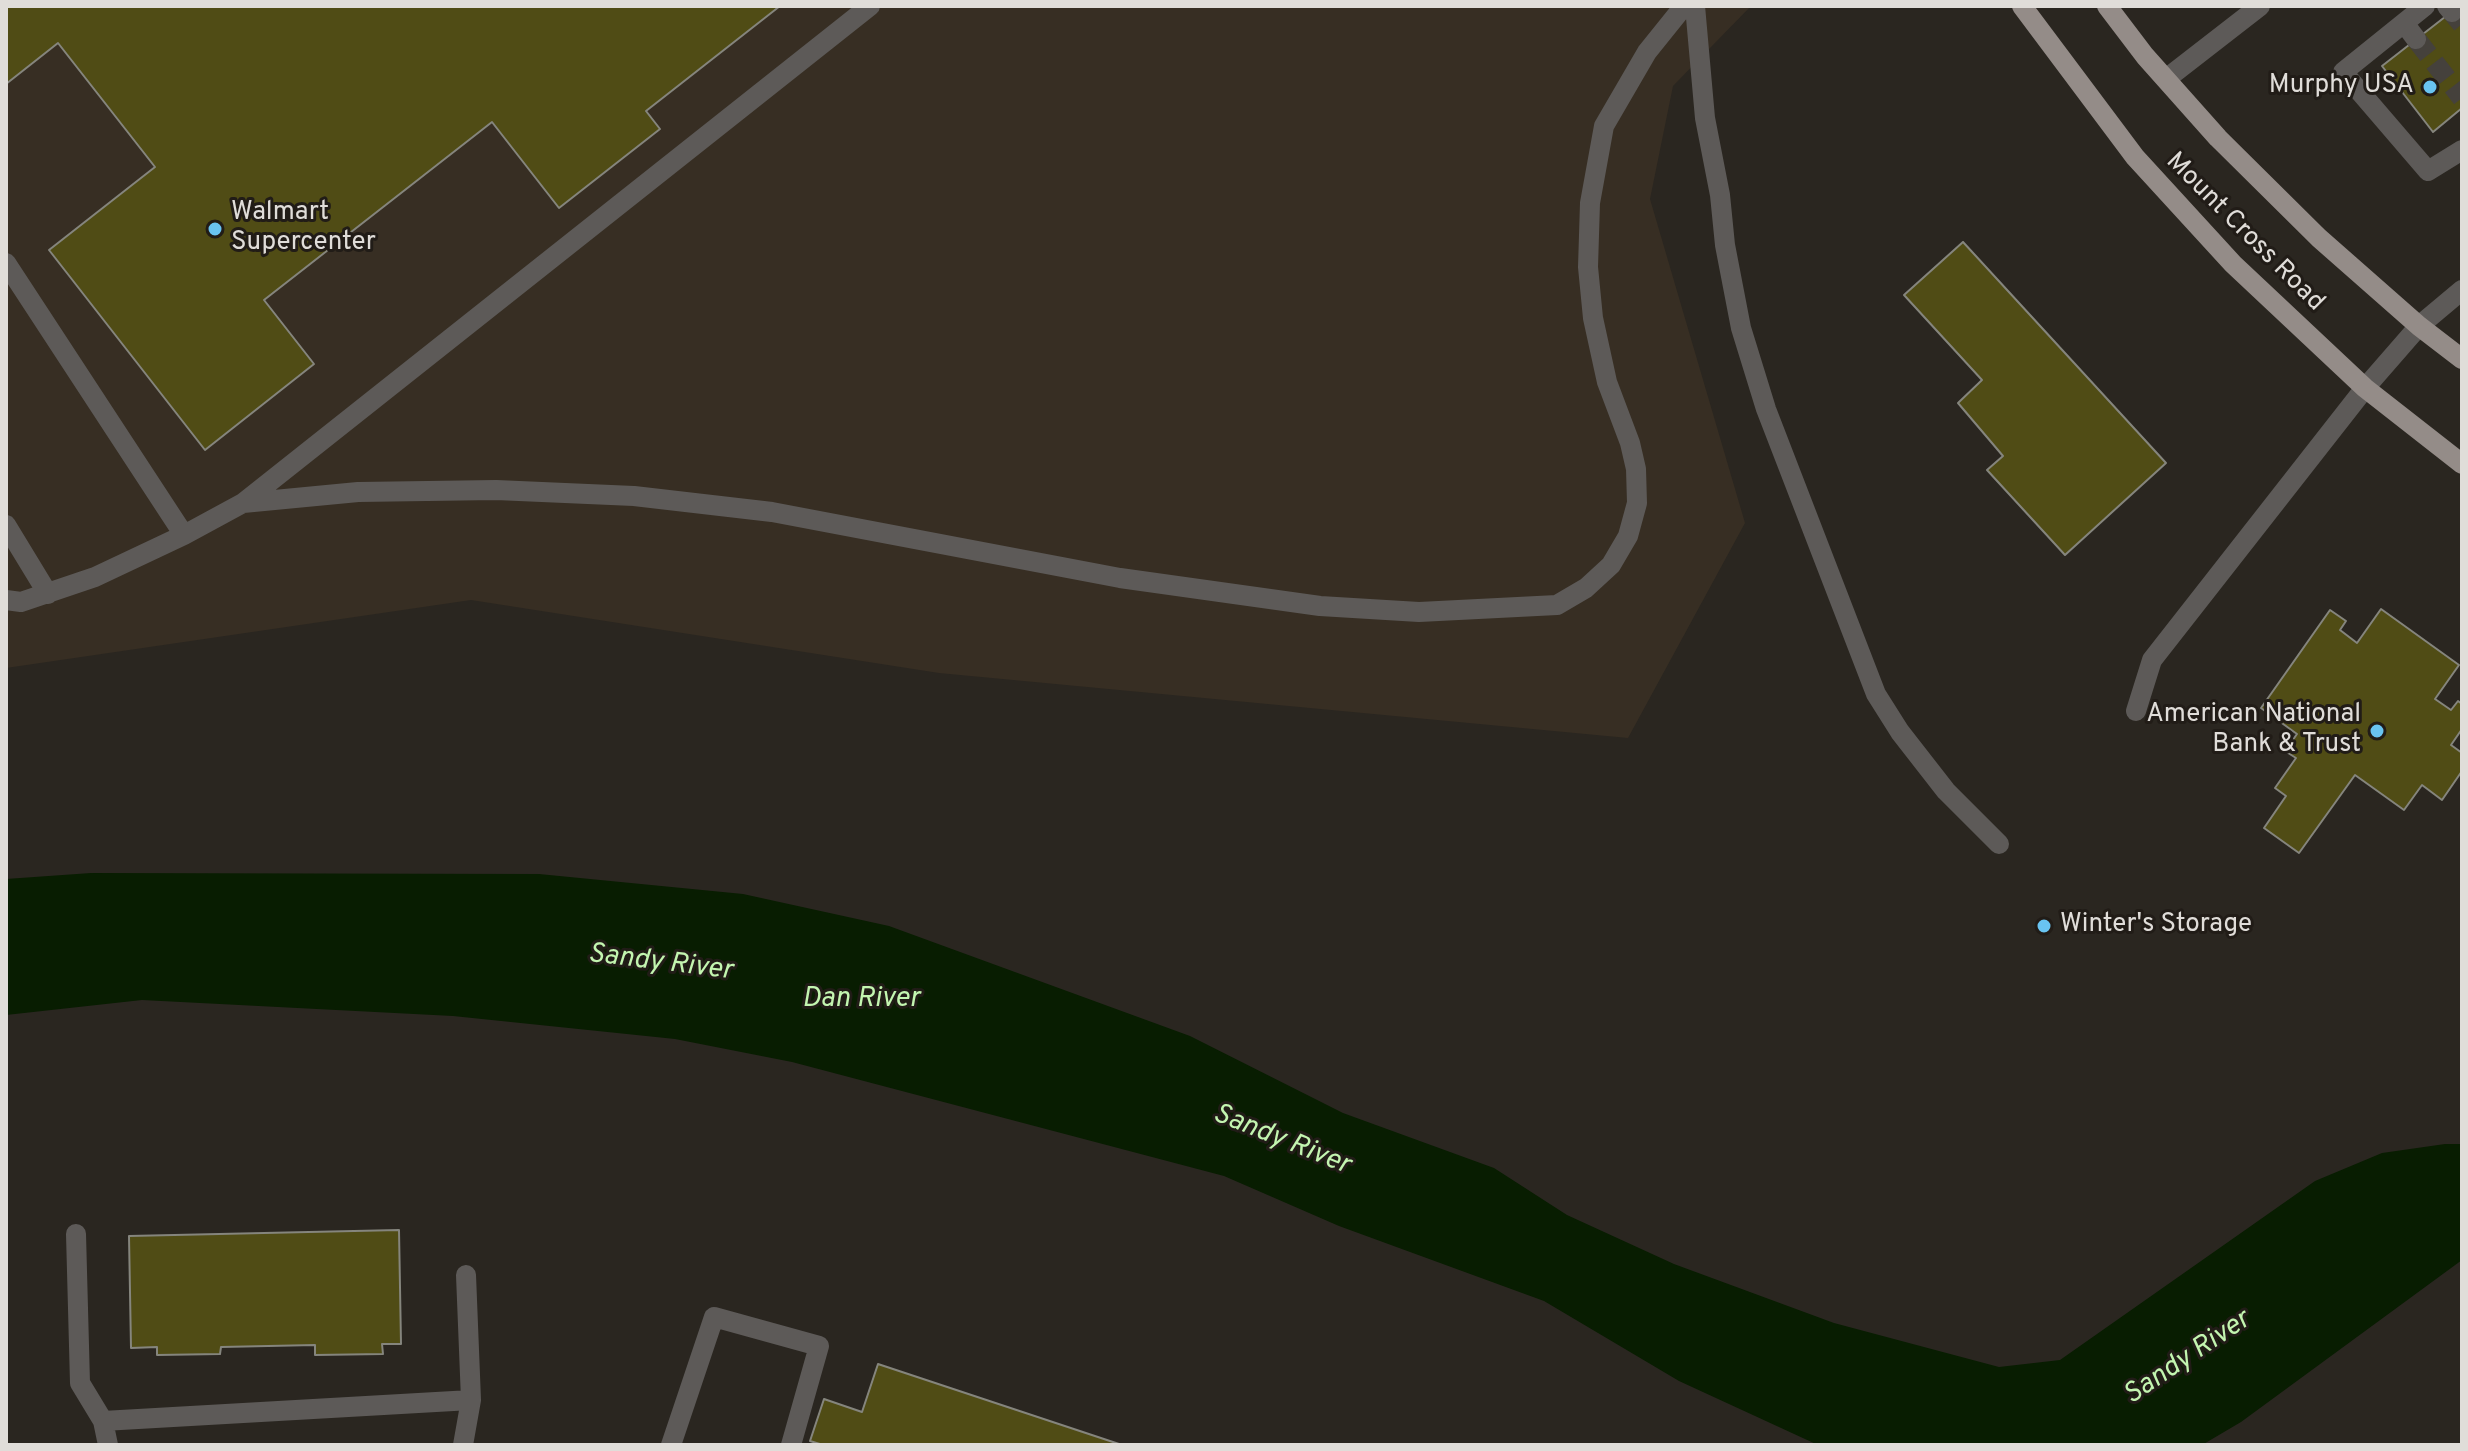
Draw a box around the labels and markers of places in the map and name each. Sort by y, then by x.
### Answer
place label: Murphy USA [2269,71,2414,103]
marker: Murphy USA [2421,78,2439,96]
place label: Walmart Supercenter [231,198,376,260]
marker: Walmart Supercenter [206,220,224,238]
place label: American National Bank & Trust [2146,700,2361,762]
marker: American National Bank & Trust [2368,722,2386,740]
place label: Winter's Storage [2060,910,2252,942]
marker: Winter's Storage [2035,917,2053,935]

